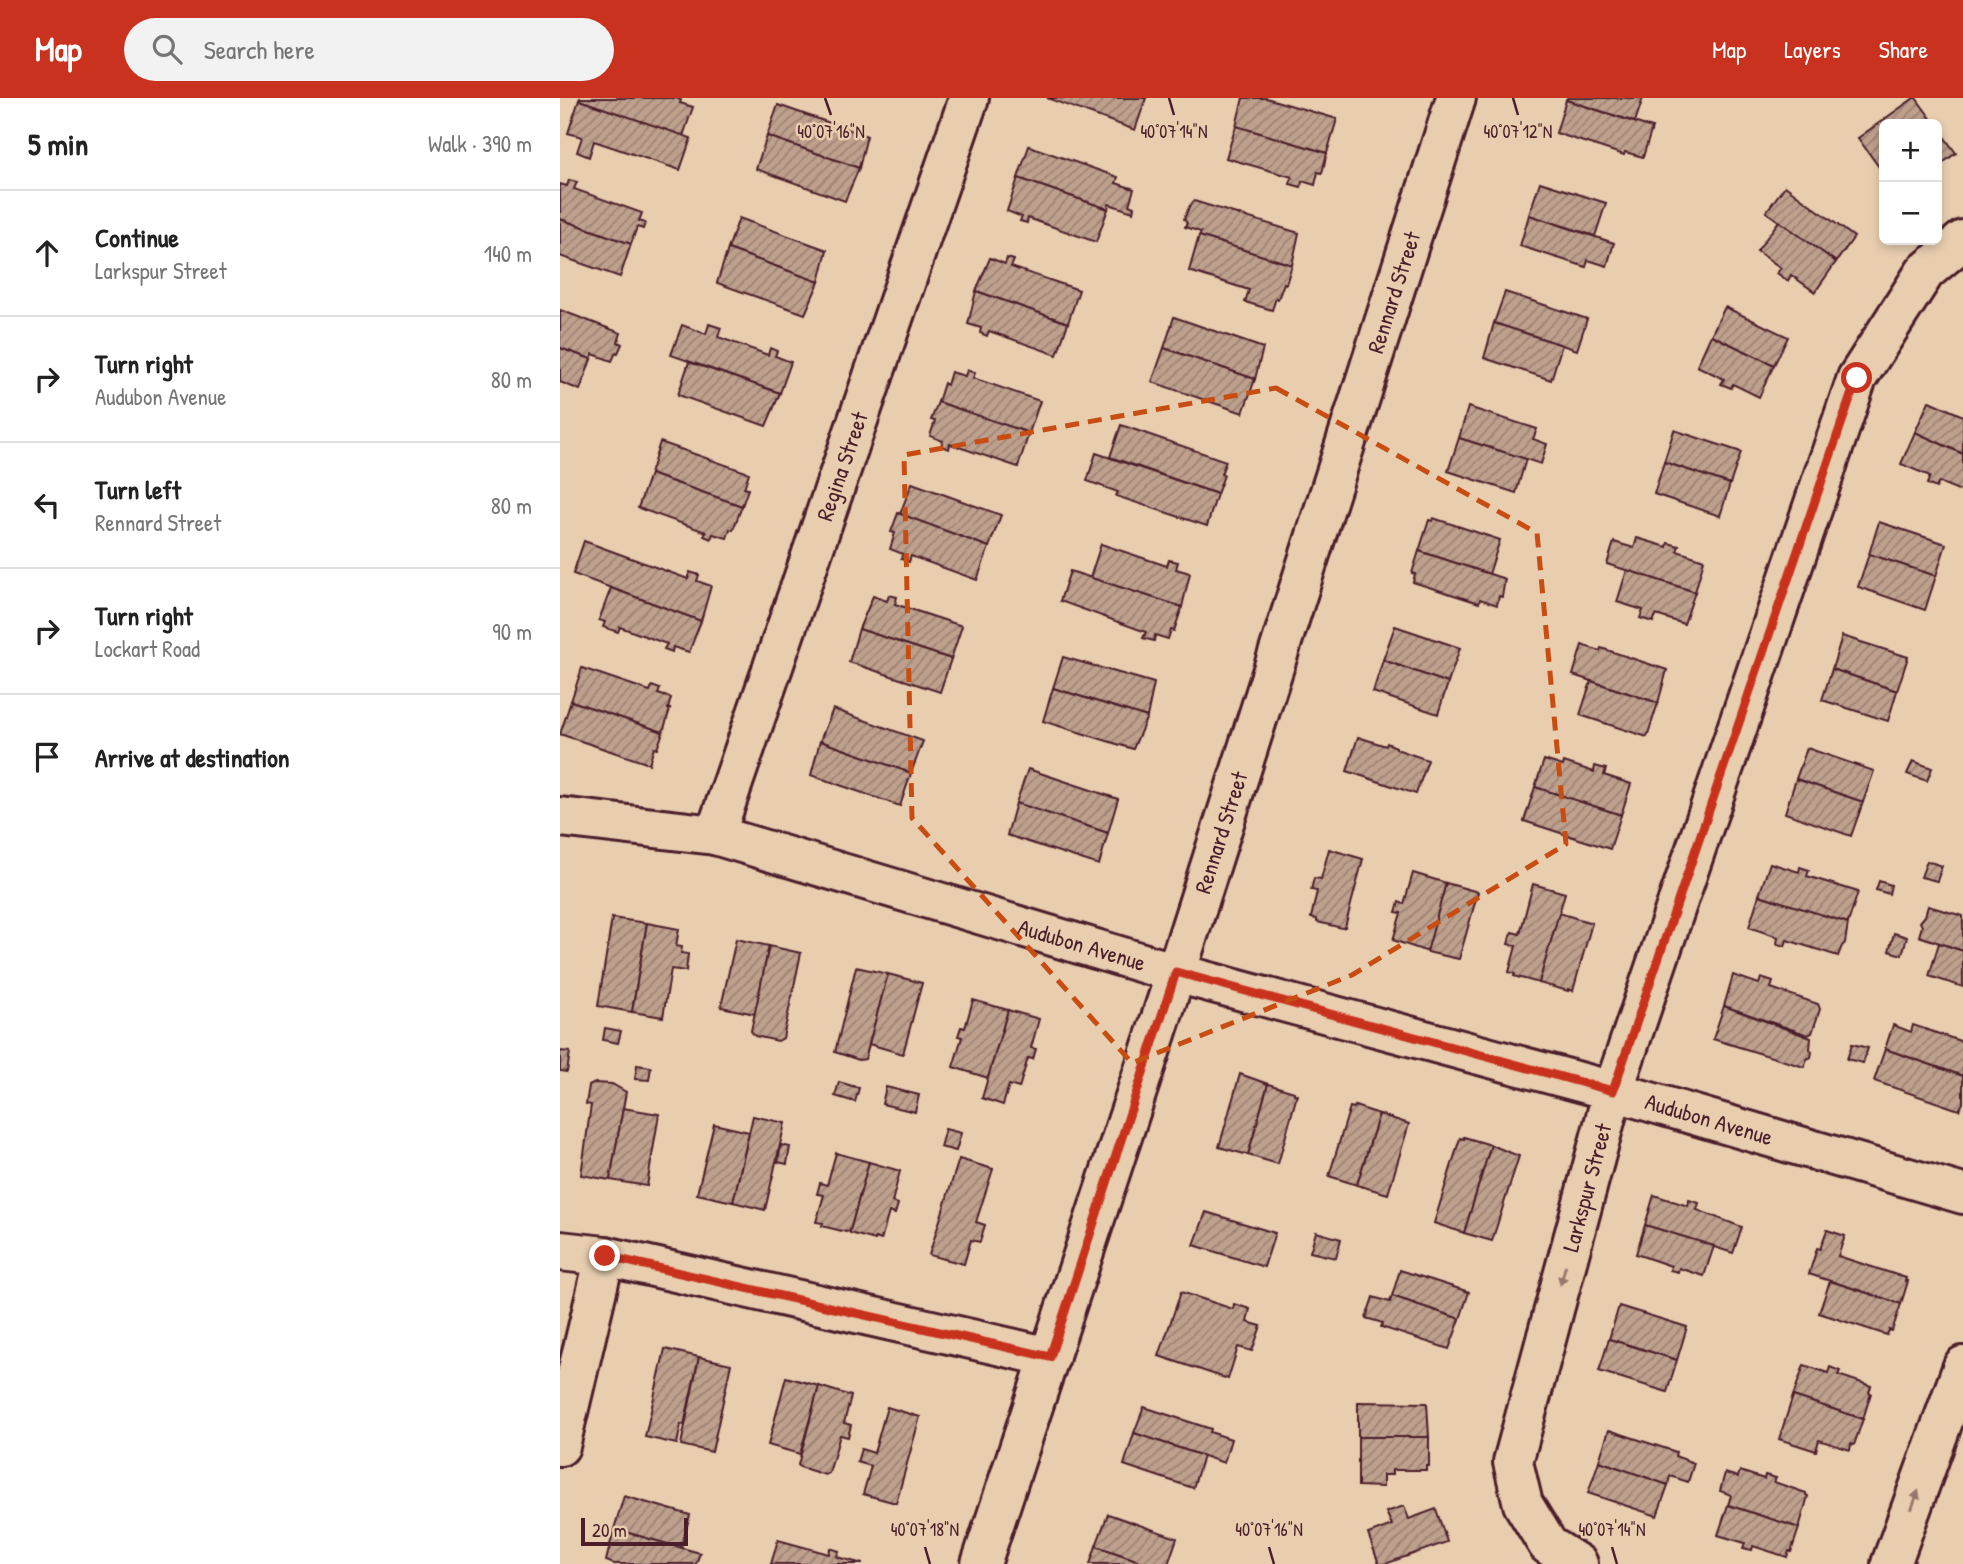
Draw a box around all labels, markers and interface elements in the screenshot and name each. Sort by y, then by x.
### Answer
search box [124,18,614,81]
text: Map [35,27,82,71]
icon: search [148,30,186,68]
text: Search here [204,32,315,67]
text: Map [1712,33,1746,65]
text: Layers [1784,33,1841,65]
text: Share [1879,33,1928,65]
text: 40°07'16"N [797,119,865,144]
text: 40°07'14"N [1140,119,1208,144]
text: 40°07'12"N [1484,119,1552,144]
map controls [1879,119,1942,245]
button: + [1879,119,1942,182]
text: 5 min [28,124,88,164]
text: Walk · 390 m [428,128,532,159]
button: − [1879,182,1942,245]
text: Continue [95,220,179,255]
street label: Rennard Street [1359,226,1428,357]
icon: ahead [28,234,66,272]
text: 140 m [484,238,532,269]
text: Larkspur Street [95,255,227,286]
text: Turn right [95,346,193,381]
icon: right [28,360,66,398]
route start [1841,362,1872,393]
text: 80 m [491,364,532,395]
text: Audubon Avenue [95,381,226,412]
street label: Regina Street [808,406,875,525]
text: Turn left [95,472,181,507]
icon: left [28,486,66,524]
text: 80 m [491,490,532,521]
text: Rennard Street [95,507,221,538]
text: Turn right [95,598,193,633]
icon: right [28,612,66,650]
text: 90 m [492,616,532,647]
text: Lockart Road [95,633,200,664]
icon: arrive [28,738,66,776]
text: Arrive at destination [95,740,290,775]
street label: Rennard Street [1187,766,1255,897]
street label: Audubon Avenue [1015,911,1149,978]
street label: Audubon Avenue [1642,1085,1777,1152]
street label: Larkspur Street [1554,1119,1619,1255]
route end [589,1240,620,1271]
one-way arrow [1557,1264,1568,1286]
one-way arrow [1909,1489,1920,1510]
scale bar [581,1515,688,1547]
text: 20 m [592,1517,627,1543]
text: 40°07'18"N [891,1517,959,1542]
text: 40°07'16"N [1235,1517,1303,1542]
text: 40°07'14"N [1578,1517,1646,1542]

